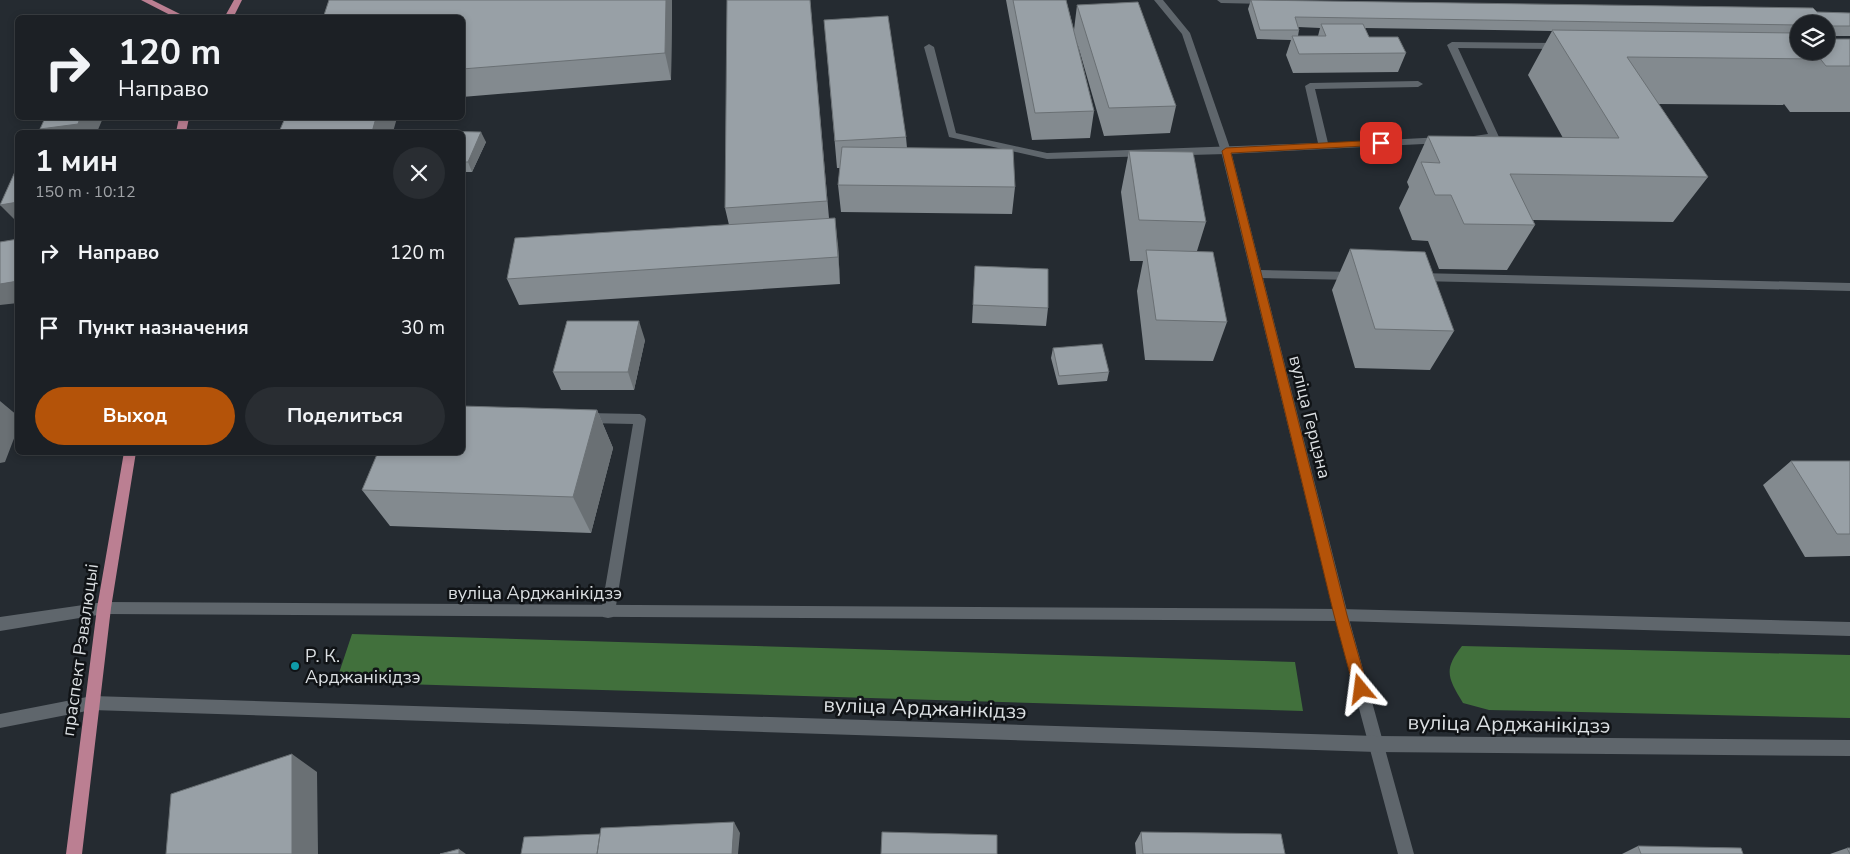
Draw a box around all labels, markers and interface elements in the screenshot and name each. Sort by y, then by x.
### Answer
map controls [1790,15,1835,60]
button: layers [1790,15,1835,60]
text: 120 m [118,29,221,76]
icon: right [35,35,100,100]
text: Направо [118,74,209,104]
pin [1360,122,1402,164]
icon: arrive [1367,129,1395,157]
text: 1 мин [35,141,118,182]
button: close [393,147,445,199]
text: 150 m · 10:12 [35,181,136,203]
icon: right [35,239,63,267]
text: Направо [78,240,159,266]
text: 120 m [390,240,445,266]
icon: arrive [35,314,63,342]
text: Пункт назначения [78,315,249,341]
text: 30 m [401,315,445,341]
street label: вуліца Герцэна [1283,353,1337,481]
button: Выход [35,387,235,445]
button: Поделиться [245,387,445,445]
street label: праспект Рэвалюцыі [56,562,104,738]
street label: вуліца Арджанікідзэ [448,581,622,605]
place label: Р. К. Арджанікідзэ [305,644,420,689]
marker: Р. К. Арджанікідзэ [289,660,301,672]
position arrow [1334,662,1386,714]
street label: вуліца Арджанікідзэ [823,690,1027,726]
street label: вуліца Арджанікідзэ [1407,708,1611,740]

